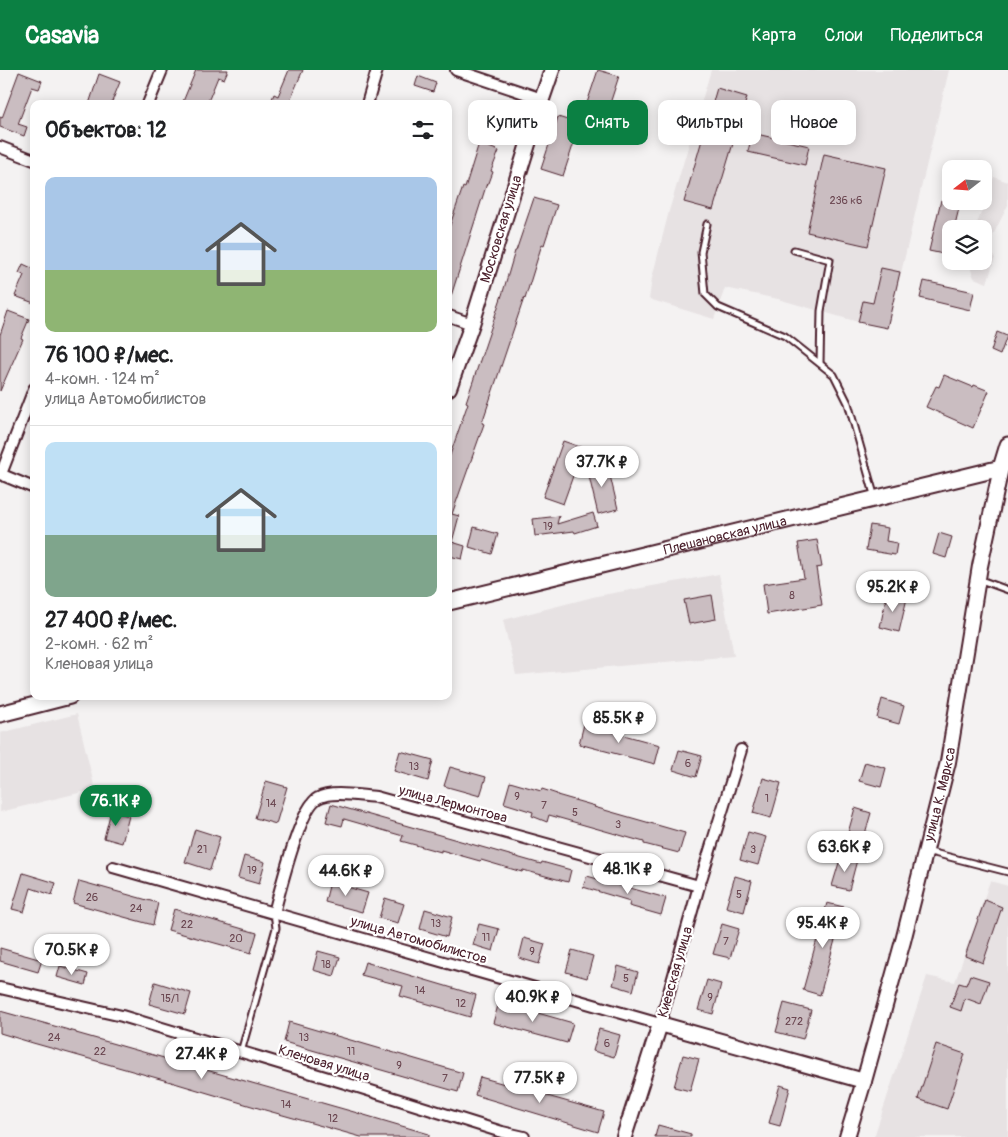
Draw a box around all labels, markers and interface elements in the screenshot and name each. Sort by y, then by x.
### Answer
text: Casavia [25,21,99,50]
text: Карта [752,24,796,47]
text: Слои [824,24,862,47]
text: Поделиться [890,24,983,47]
chip: Купить [468,100,557,145]
chip: Снять [567,100,648,145]
chip: Фильтры [658,100,761,145]
chip: Новое [771,100,856,145]
icon: filters [409,116,437,144]
text: Объектов: 12 [45,117,167,144]
north arrow [942,160,992,210]
map controls [942,160,992,270]
street label: Московская улица [477,173,525,285]
house number: 236 к6 [830,194,862,207]
icon: home [196,209,286,299]
button: layers [942,220,992,270]
text: 76 100 ₽/мес. [45,342,174,369]
text: 4-комн. · 124 m² [45,369,160,389]
text: улица Автомобилистов [45,389,206,409]
pin: 37.7K ₽ [556,446,648,488]
text: 37.7K ₽ [576,452,628,472]
icon: home [196,475,286,565]
street label: Плешановская улица [662,512,788,558]
house number: 19 [543,520,553,533]
pin: 95.2K ₽ [847,570,939,613]
text: 95.2K ₽ [867,577,919,597]
house number: 8 [789,589,795,602]
text: 27 400 ₽/мес. [45,607,177,634]
text: 2-комн. · 62 m² [45,634,153,654]
text: Кленовая улица [45,654,153,674]
pin: 85.5K ₽ [573,702,665,744]
text: 85.5K ₽ [593,708,645,728]
street label: улица К. Маркса [920,746,959,844]
house number: 6 [685,757,691,770]
house number: 13 [409,760,419,773]
street label: улица Лермонтова [396,781,509,827]
pin: 76.1K ₽ [70,784,162,827]
house number: 9 [514,790,520,803]
text: 76.1K ₽ [91,791,141,811]
house number: 1 [765,792,769,805]
house number: 14 [266,797,277,810]
house number: 7 [541,799,547,812]
house number: 5 [572,806,578,819]
house number: 3 [615,818,621,831]
pin: 63.6K ₽ [799,830,891,873]
text: 63.6K ₽ [818,837,872,857]
house number: 21 [197,843,207,856]
house number: 3 [750,843,756,856]
pin: 48.1K ₽ [582,852,674,895]
pin: 44.6K ₽ [300,854,392,897]
text: 48.1K ₽ [603,859,653,879]
text: 44.6K ₽ [319,861,373,881]
house number: 19 [247,864,257,877]
house number: 5 [736,888,742,901]
house number: 26 [86,891,98,904]
house number: 24 [130,902,143,915]
pin: 95.4K ₽ [777,906,869,949]
street label: улица Автомобилистов [348,912,489,968]
text: 95.4K ₽ [797,913,849,933]
house number: 13 [431,917,441,930]
house number: 22 [181,918,193,931]
street label: Киевская улица [654,925,696,1019]
house number: 11 [482,931,490,944]
house number: 20 [229,932,243,945]
pin: 70.5K ₽ [26,934,118,976]
house number: 7 [723,935,729,948]
text: 70.5K ₽ [45,940,99,960]
house number: 9 [529,945,535,958]
house number: 18 [321,958,331,971]
house number: 5 [623,972,629,985]
pin: 40.9K ₽ [487,980,579,1023]
house number: 14 [415,984,426,997]
text: 40.9K ₽ [506,987,560,1007]
house number: 9 [707,991,713,1004]
house number: 15/1 [161,992,179,1005]
house number: 12 [456,997,466,1010]
house number: 272 [785,1015,803,1028]
house number: 24 [48,1031,61,1044]
house number: 13 [299,1031,309,1044]
house number: 6 [604,1037,610,1050]
pin: 27.4K ₽ [156,1038,248,1080]
street label: Кленовая улица [276,1041,372,1085]
text: 27.4K ₽ [176,1044,228,1064]
house number: 22 [94,1045,106,1058]
house number: 11 [347,1045,355,1058]
house number: 9 [396,1059,402,1072]
pin: 77.5K ₽ [494,1062,586,1104]
text: 77.5K ₽ [514,1068,566,1088]
house number: 7 [442,1072,448,1085]
house number: 14 [281,1098,292,1111]
house number: 12 [328,1112,338,1125]

